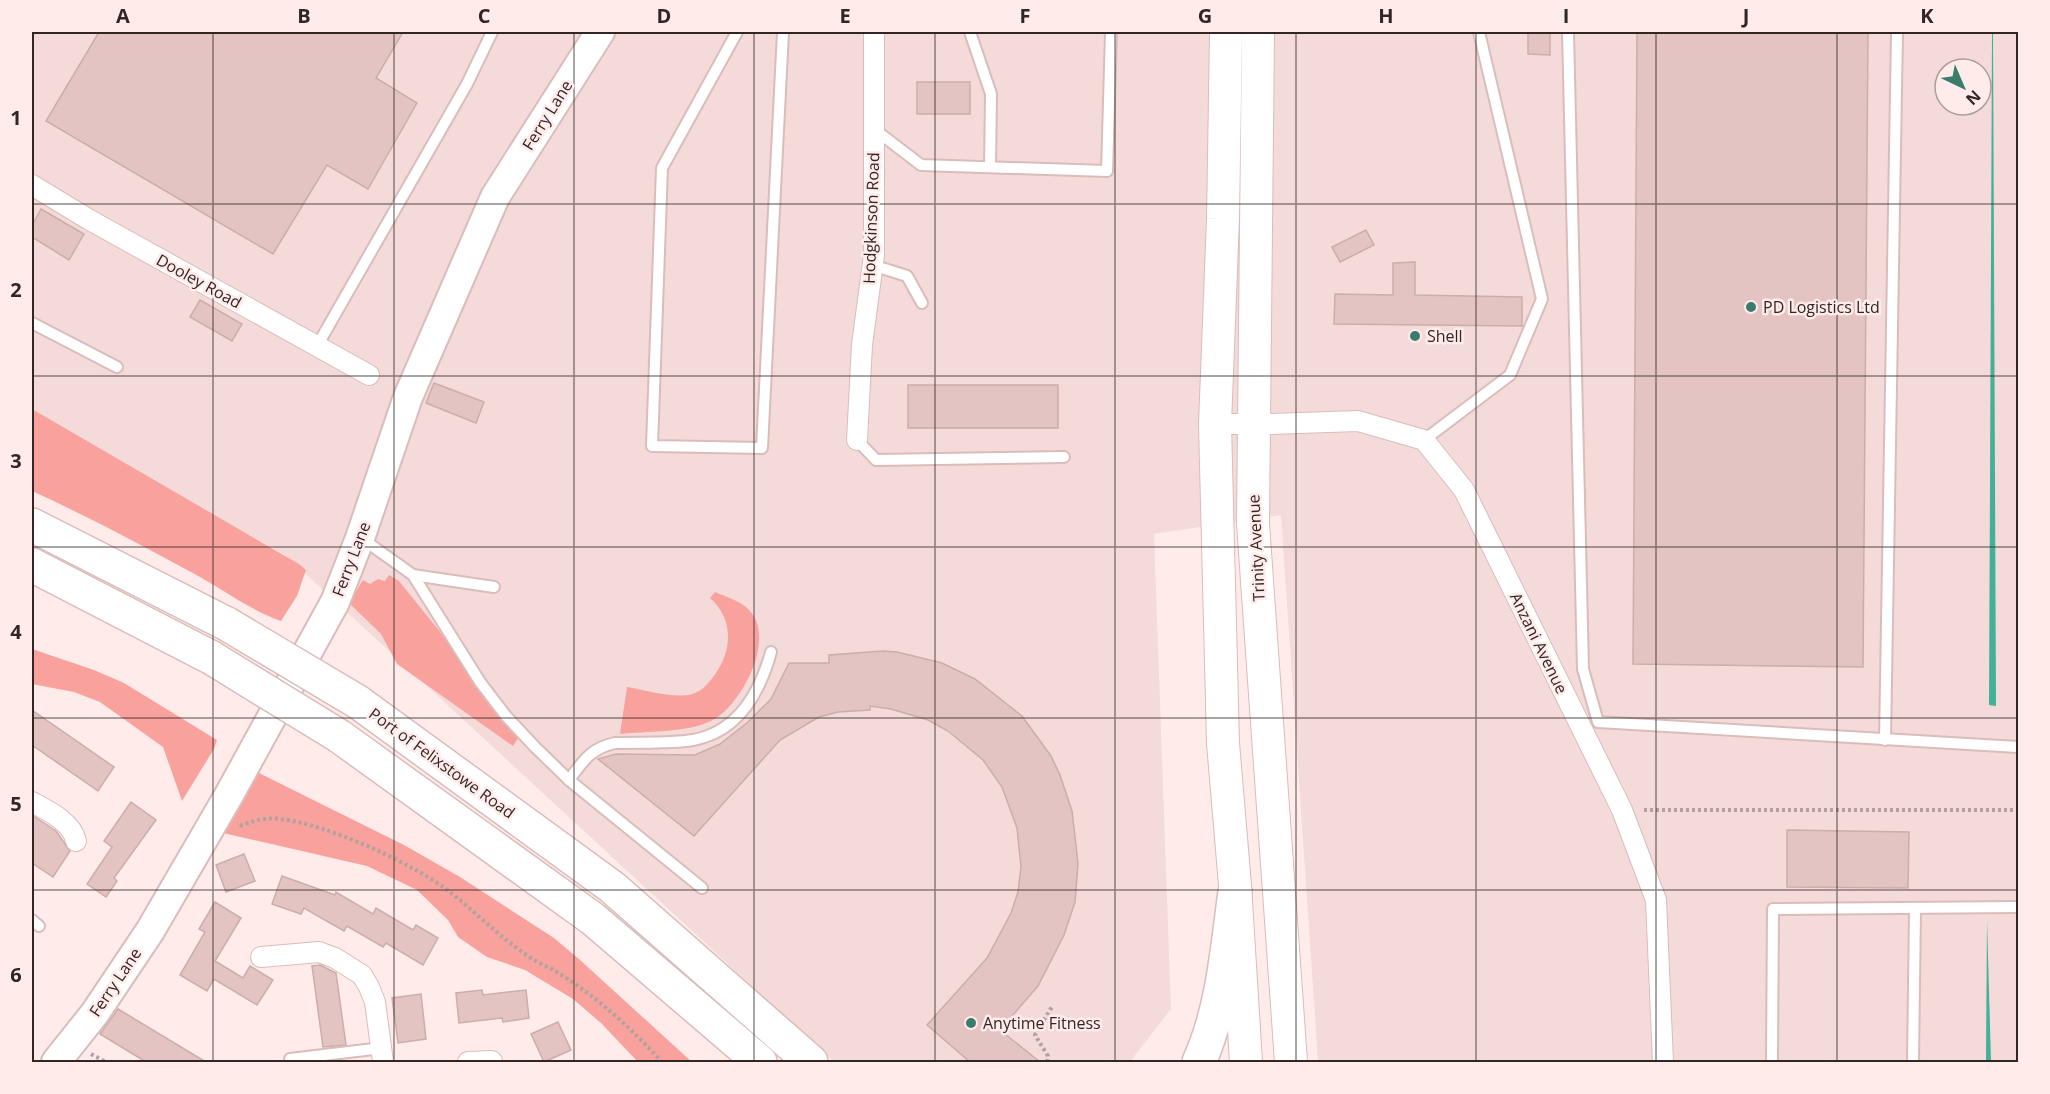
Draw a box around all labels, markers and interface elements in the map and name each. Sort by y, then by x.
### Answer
text: A [116,2,130,29]
text: B [297,2,311,29]
text: C [478,2,491,29]
text: D [657,2,671,29]
text: E [839,2,851,29]
text: F [1020,2,1030,29]
text: G [1198,2,1212,29]
text: H [1378,2,1394,29]
text: I [1563,2,1569,29]
text: J [1741,2,1749,29]
text: K [1920,2,1934,29]
north arrow [1933,57,1993,117]
street label: Ferry Lane [517,76,577,154]
text: N [1961,85,1986,110]
text: 1 [10,104,22,131]
street label: Hodgkinson Road [858,152,884,284]
street label: Dooley Road [152,249,246,313]
text: 2 [10,276,22,303]
place label: PD Logistics Ltd [1763,296,1880,318]
marker: PD Logistics Ltd [1744,300,1758,314]
place label: Shell [1427,325,1463,347]
marker: Shell [1408,329,1422,343]
text: 3 [10,447,22,474]
street label: Trinity Avenue [1242,494,1270,602]
street label: Ferry Lane [327,518,375,600]
street label: Anzani Avenue [1505,589,1573,697]
text: 4 [10,618,22,645]
street label: Port of Felixstowe Road [365,703,519,823]
text: 5 [10,790,22,817]
street label: Ferry Lane [84,943,146,1021]
text: 6 [10,961,22,988]
place label: Anytime Fitness [983,1012,1101,1034]
marker: Anytime Fitness [964,1016,978,1030]

